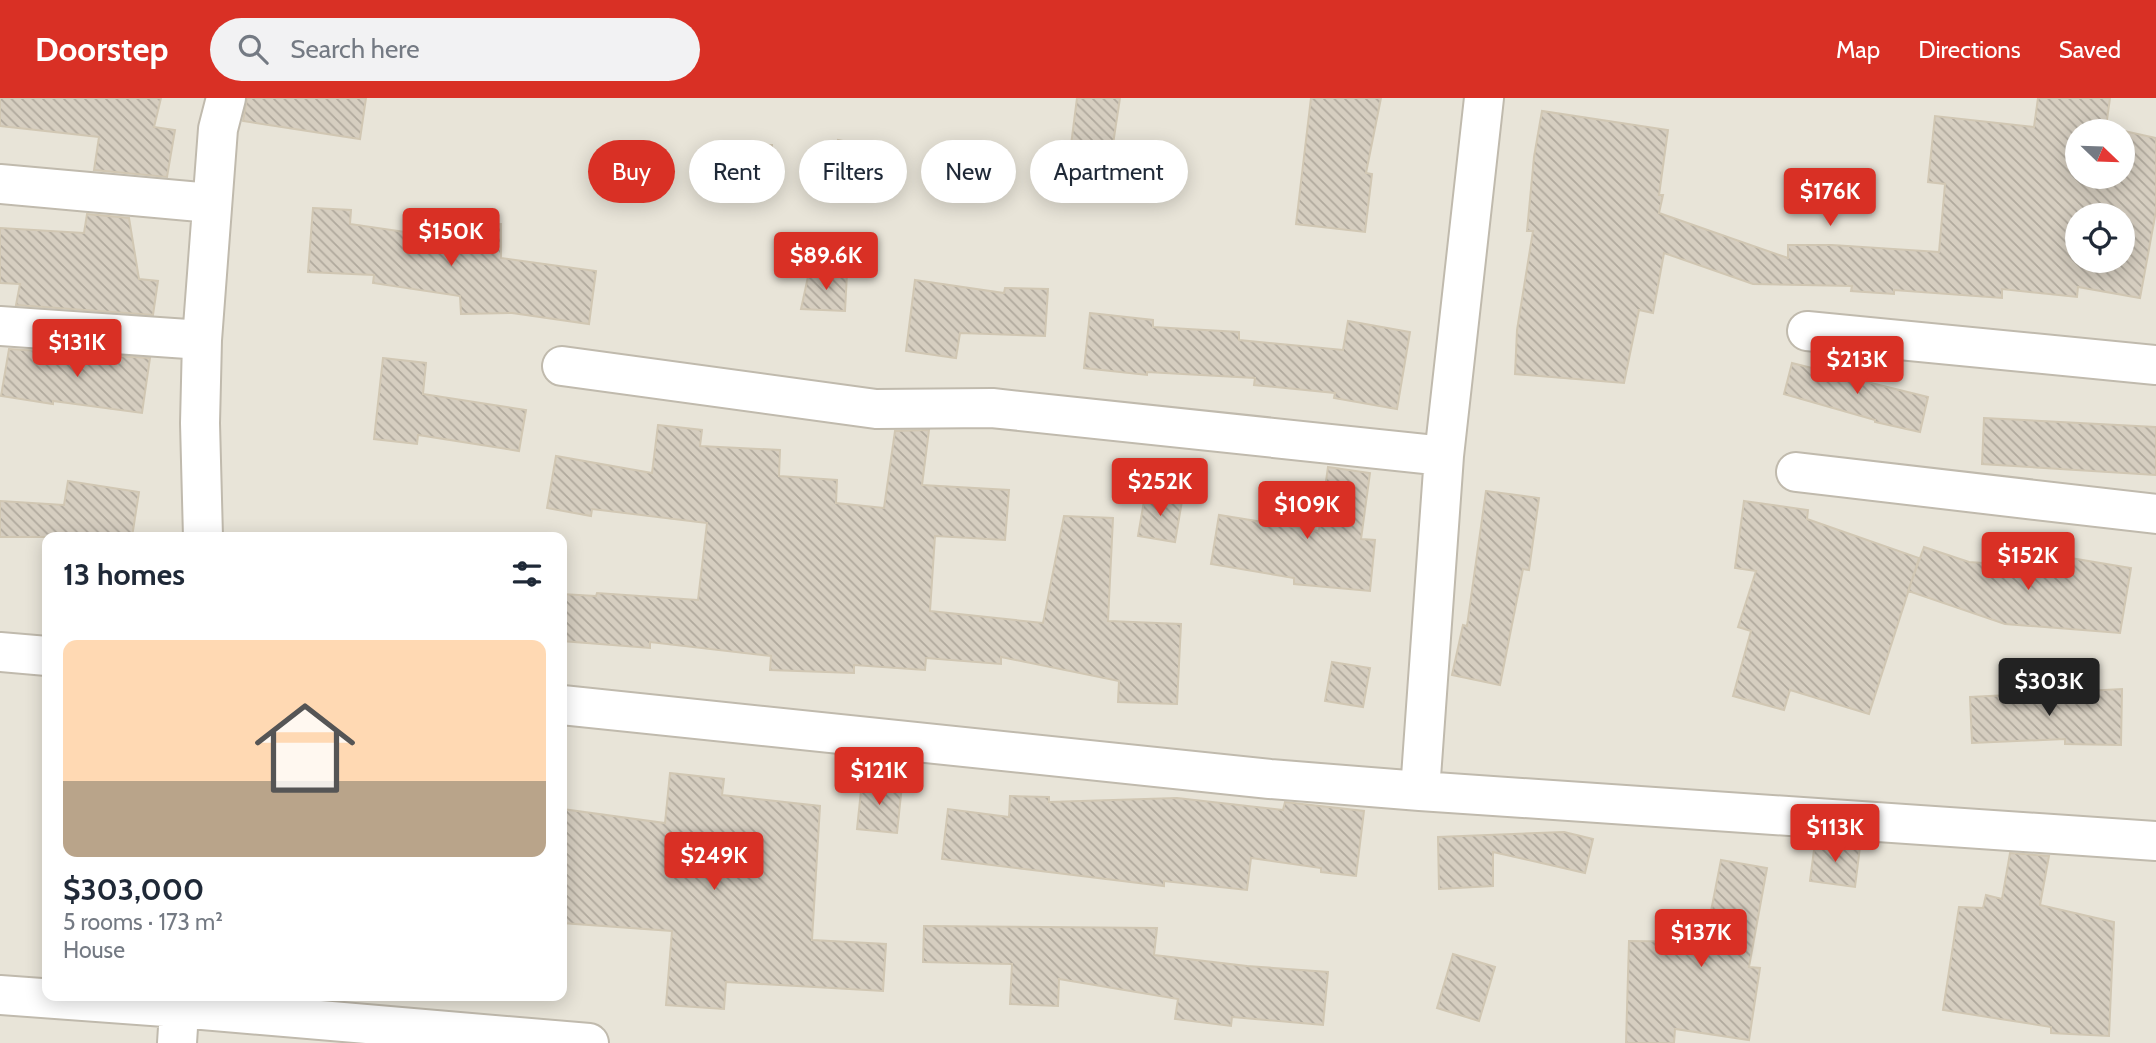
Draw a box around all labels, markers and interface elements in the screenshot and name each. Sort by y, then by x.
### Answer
search box [210,18,700,81]
text: Doorstep [35,29,168,69]
icon: search [234,30,272,68]
text: Search here [290,33,419,65]
text: Map [1836,35,1880,64]
text: Directions [1918,35,2021,64]
text: Saved [2059,35,2121,64]
north arrow [2065,119,2135,189]
map controls [2065,119,2135,273]
chip: Buy [588,140,675,203]
chip: Rent [689,140,785,203]
chip: Filters [799,140,907,203]
chip: New [921,140,1016,203]
chip: Apartment [1030,140,1188,203]
pin: $176K [1781,169,1879,228]
text: $176K [1800,177,1860,205]
button: locate [2065,203,2135,273]
pin: $150K [402,208,500,268]
text: $150K [419,217,483,245]
pin: $89.6K [769,232,883,292]
text: $89.6K [790,241,862,269]
pin: $131K [28,320,126,379]
text: $131K [48,328,106,356]
pin: $213K [1808,336,1906,396]
text: $213K [1827,345,1887,373]
pin: $252K [1111,458,1209,518]
text: $252K [1128,467,1192,495]
pin: $109K [1258,482,1356,541]
text: $109K [1274,490,1340,518]
pin: $152K [1979,532,2077,592]
text: $152K [1998,541,2058,569]
icon: filters [508,555,546,593]
text: 13 homes [63,556,185,593]
pin: $303K [2000,658,2098,718]
text: $303K [2015,667,2083,695]
icon: home [242,685,368,811]
pin: $121K [830,748,928,807]
text: $121K [851,756,907,784]
pin: $113K [1786,804,1884,864]
text: $113K [1806,813,1864,841]
pin: $249K [665,832,763,892]
text: $249K [680,841,748,869]
text: $303,000 [63,871,204,908]
text: 5 rooms · 173 m² [63,908,223,936]
pin: $137K [1652,910,1750,969]
text: $137K [1671,918,1731,946]
text: House [63,936,125,964]

